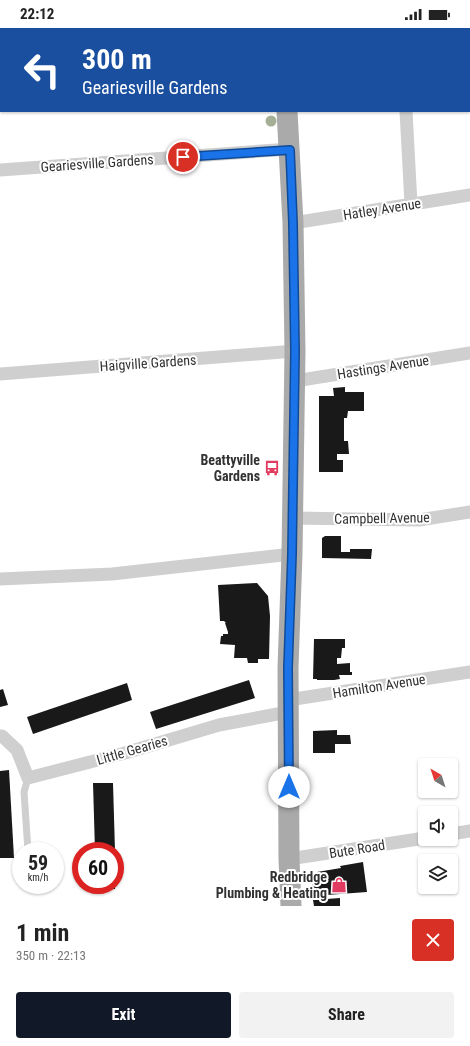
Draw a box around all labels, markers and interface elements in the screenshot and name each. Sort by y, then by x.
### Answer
text: 22:12 [20,5,54,23]
text: 300 m [82,43,152,76]
icon: left [16,44,68,96]
text: Geariesville Gardens [82,77,228,98]
pin [166,140,200,174]
icon: arrive [172,146,194,168]
street label: Geariesville Gardens [40,151,154,175]
street label: Hatley Avenue [342,195,422,223]
street label: Haigville Gardens [99,352,197,374]
street label: Hastings Avenue [336,352,430,382]
place label: Beattyville Gardens [200,452,260,484]
bus stop icon: Beattyville Gardens [263,459,281,477]
street label: Campbell Avenue [334,509,430,527]
street label: Hamilton Avenue [331,671,427,701]
street label: Little Gearies [95,732,169,768]
north arrow [418,758,458,798]
map controls [418,758,458,894]
position arrow [268,766,310,808]
button: sound [418,806,458,846]
street label: Bute Road [328,837,386,861]
speed limit sign: 60 [72,842,124,894]
text: 59 [28,851,48,875]
button: layers [418,854,458,894]
place label: Redbridge Plumbing & Heating [216,869,327,901]
text: km/h [28,872,48,883]
shop icon: Redbridge Plumbing & Heating [330,876,348,894]
text: 1 min [16,919,69,947]
button: close [412,919,454,961]
text: 350 m · 22:13 [16,948,86,963]
button: Exit [16,992,231,1038]
button: Share [239,992,454,1038]

